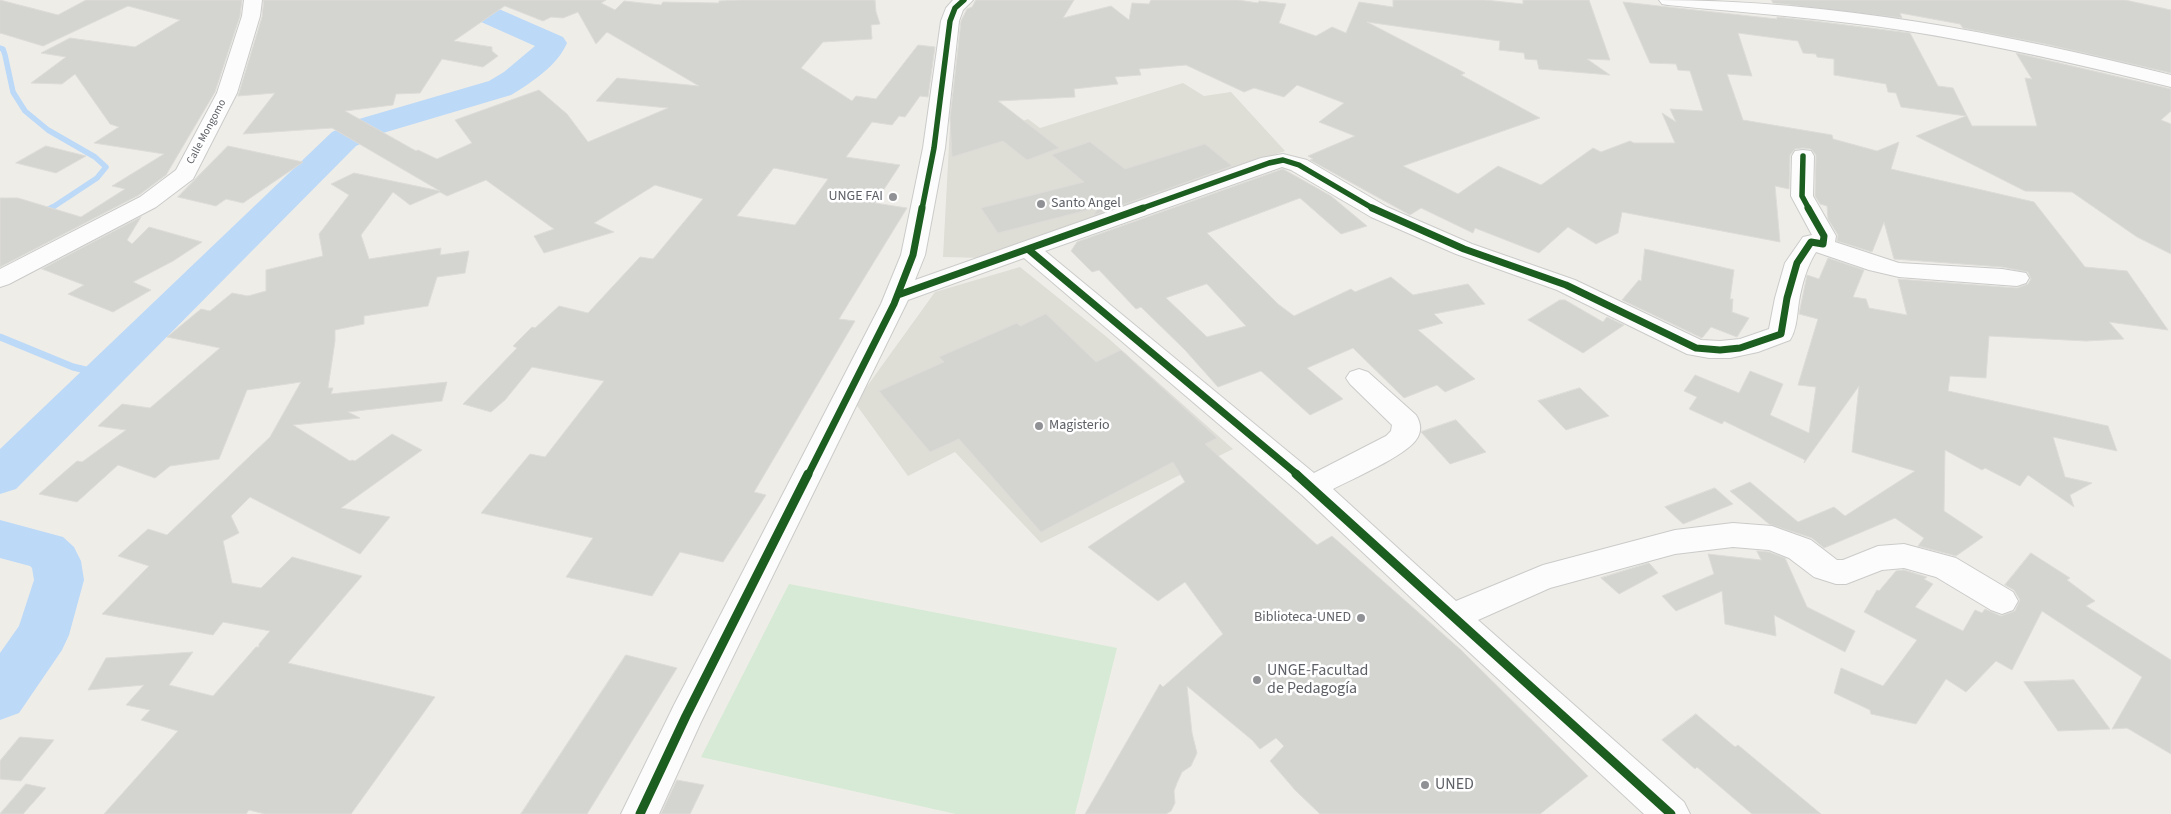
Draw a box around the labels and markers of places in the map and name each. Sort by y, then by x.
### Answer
place label: UNGE FAI [828,189,883,205]
marker: UNGE FAI [887,191,899,203]
place label: Santo Angel [1051,196,1121,212]
marker: Santo Angel [1035,198,1047,210]
place label: Magisterio [1049,418,1110,434]
marker: Magisterio [1033,420,1045,432]
place label: Biblioteca-UNED [1254,610,1351,626]
marker: Biblioteca-UNED [1355,612,1367,624]
place label: UNGE-Facultad de Pedagogía [1267,661,1368,699]
marker: UNGE-Facultad de Pedagogía [1251,674,1263,686]
place label: UNED [1435,775,1474,795]
marker: UNED [1419,779,1431,791]

